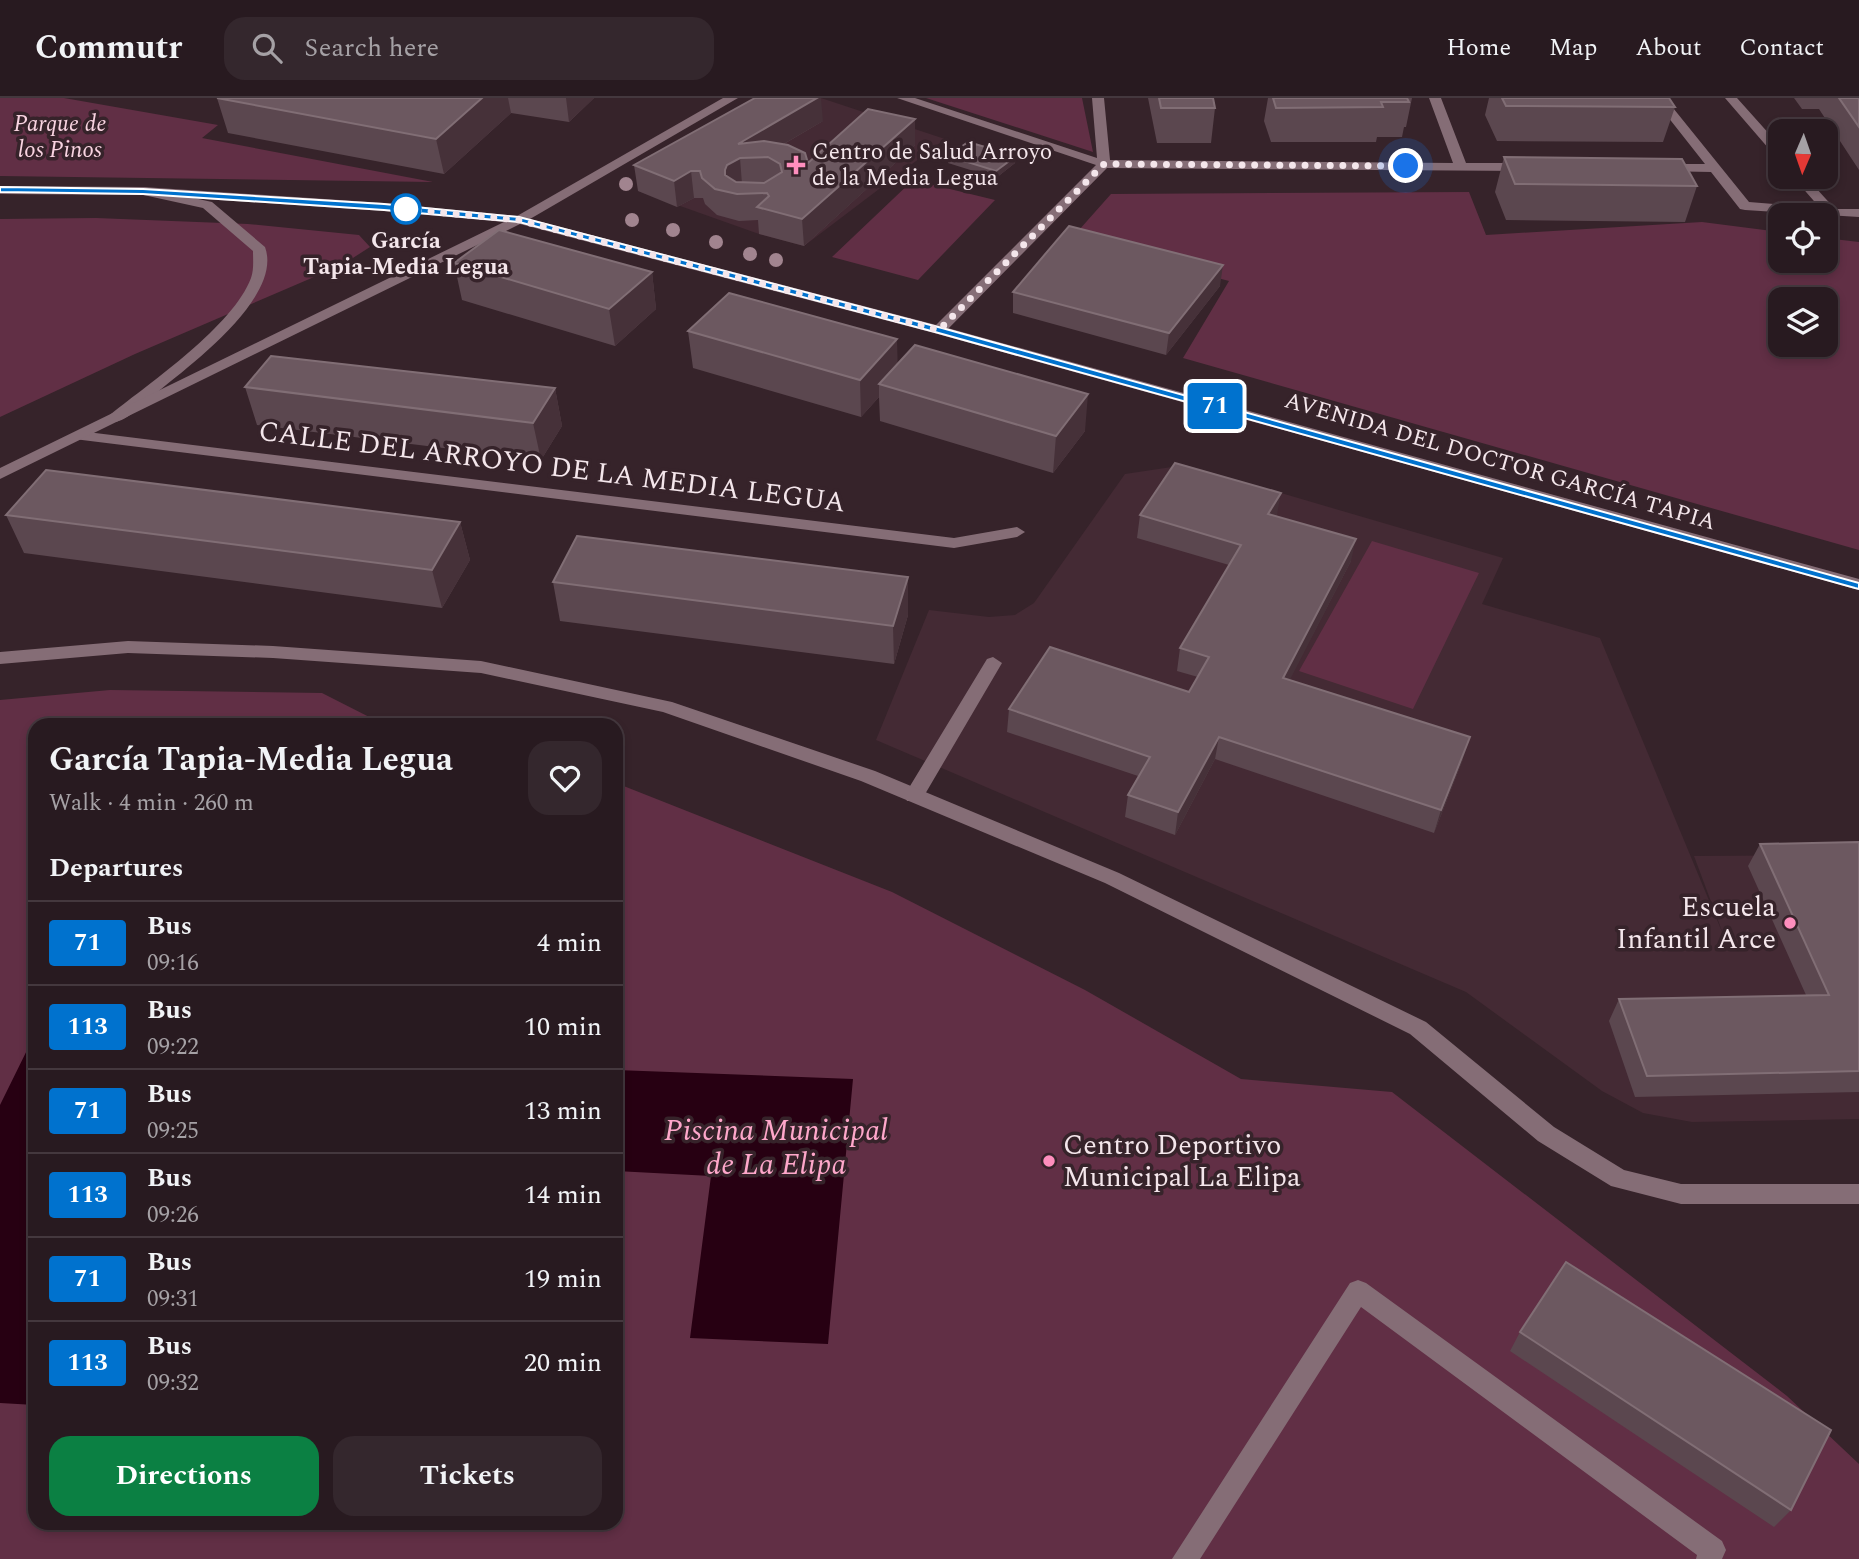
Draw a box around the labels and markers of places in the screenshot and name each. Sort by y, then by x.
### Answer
place label: Centro de Salud Arroyo de la Media Legua [812,135,1052,196]
marker: Centro de Salud Arroyo de la Media Legua [786,155,806,175]
marker: García Tapia-Media Legua [391,194,421,224]
place label: García Tapia-Media Legua [303,224,509,285]
place label: Escuela Infantil Arce [1616,886,1776,961]
marker: Escuela Infantil Arce [1782,915,1798,931]
place label: Centro Deportivo Municipal La Elipa [1063,1124,1301,1199]
marker: Centro Deportivo Municipal La Elipa [1041,1153,1057,1169]

